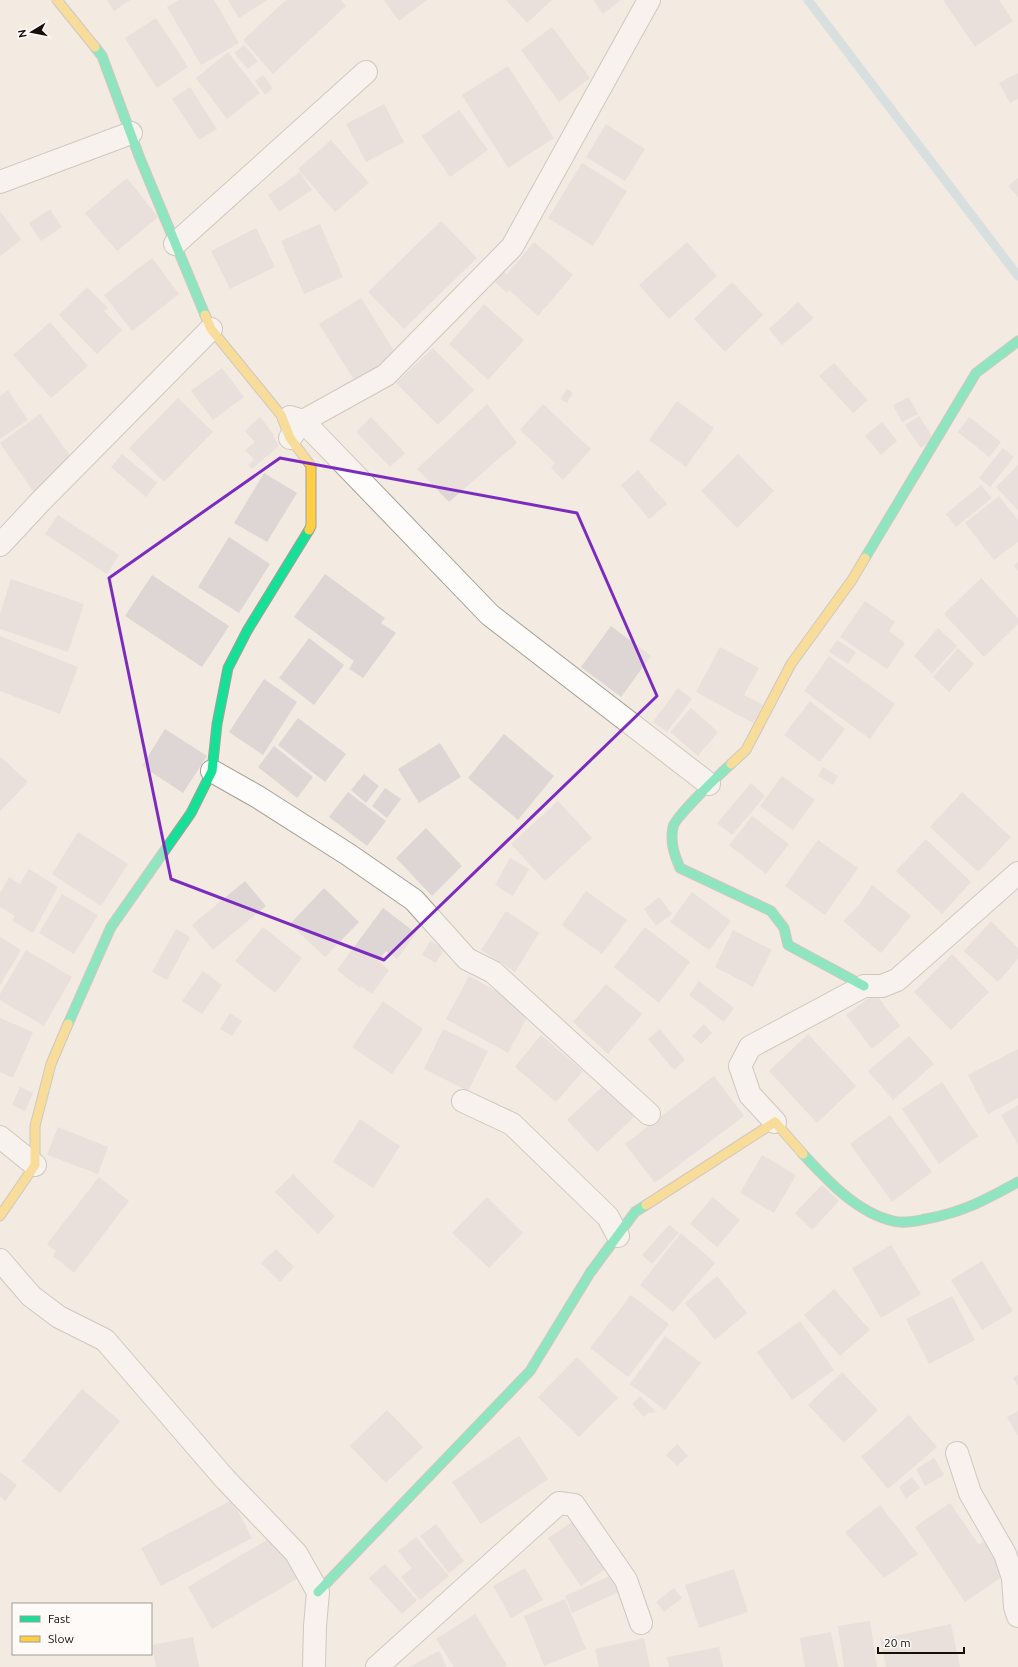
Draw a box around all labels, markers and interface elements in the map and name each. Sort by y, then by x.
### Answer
north arrow [12,12,52,52]
text: N [16,29,29,39]
legend [12,1603,152,1655]
text: Fast [48,1612,70,1625]
scale bar [878,1629,964,1655]
text: Slow [48,1632,74,1645]
text: 20 m [884,1636,911,1649]

